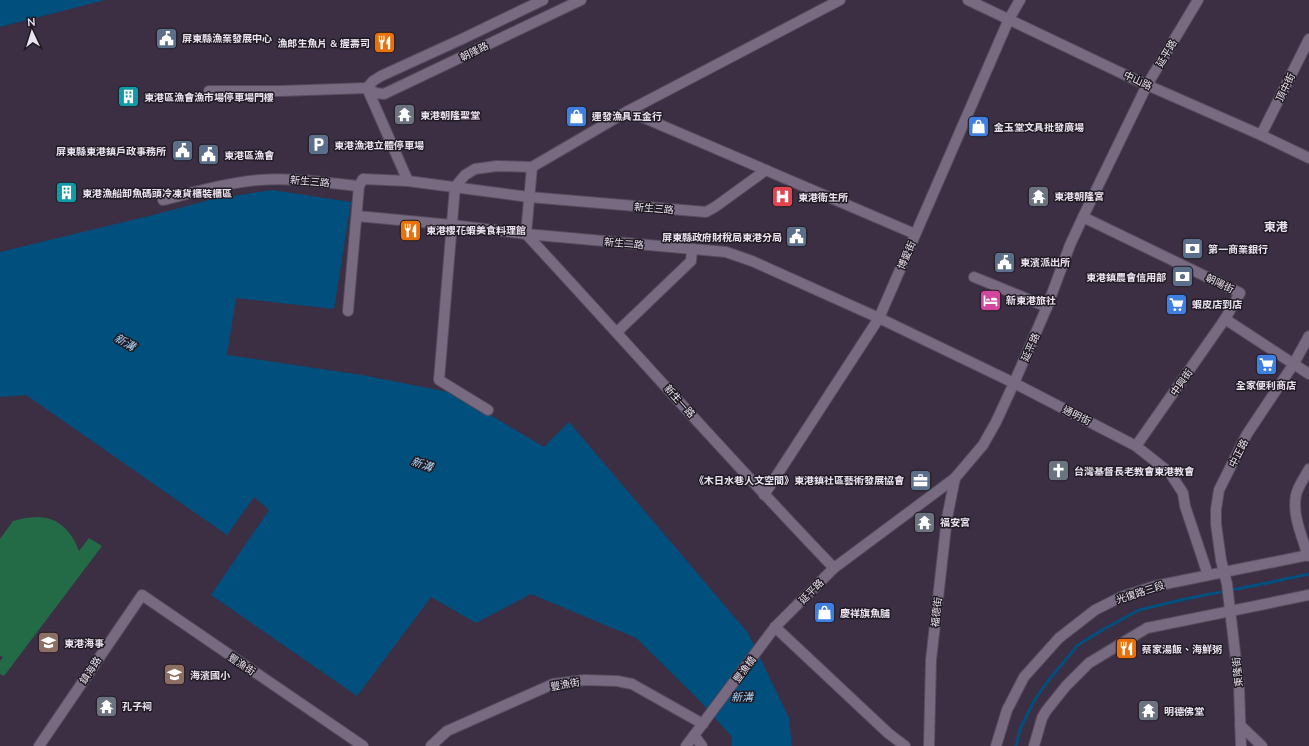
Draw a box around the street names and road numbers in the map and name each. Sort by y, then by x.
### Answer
street label: 延平路 [1153,37,1181,70]
street label: 朝隆路 [458,39,491,65]
street label: 中山路 [1121,68,1154,94]
street label: 頂中街 [1273,71,1299,104]
street label: 新生三路 [289,173,330,191]
street label: 新生三路 [633,200,674,218]
street label: 新生二路 [603,235,644,253]
street label: 博愛街 [895,239,919,272]
street label: 朝陽街 [1203,271,1236,297]
street label: 延平路 [1018,331,1043,364]
street label: 中興街 [1167,366,1196,399]
street label: 新生一路 [661,382,698,421]
street label: 通明街 [1060,403,1093,429]
street label: 中正路 [1226,437,1252,470]
street label: 延平路 [796,576,827,607]
street label: 光復路三段 [1114,579,1166,607]
street label: 福德街 [928,596,946,628]
street label: 豐漁街 [225,651,258,679]
street label: 豐漁橋 [730,653,759,686]
street label: 鎮海路 [77,654,105,687]
street label: 東隆街 [1229,656,1247,688]
street label: 豐漁街 [549,675,581,694]

